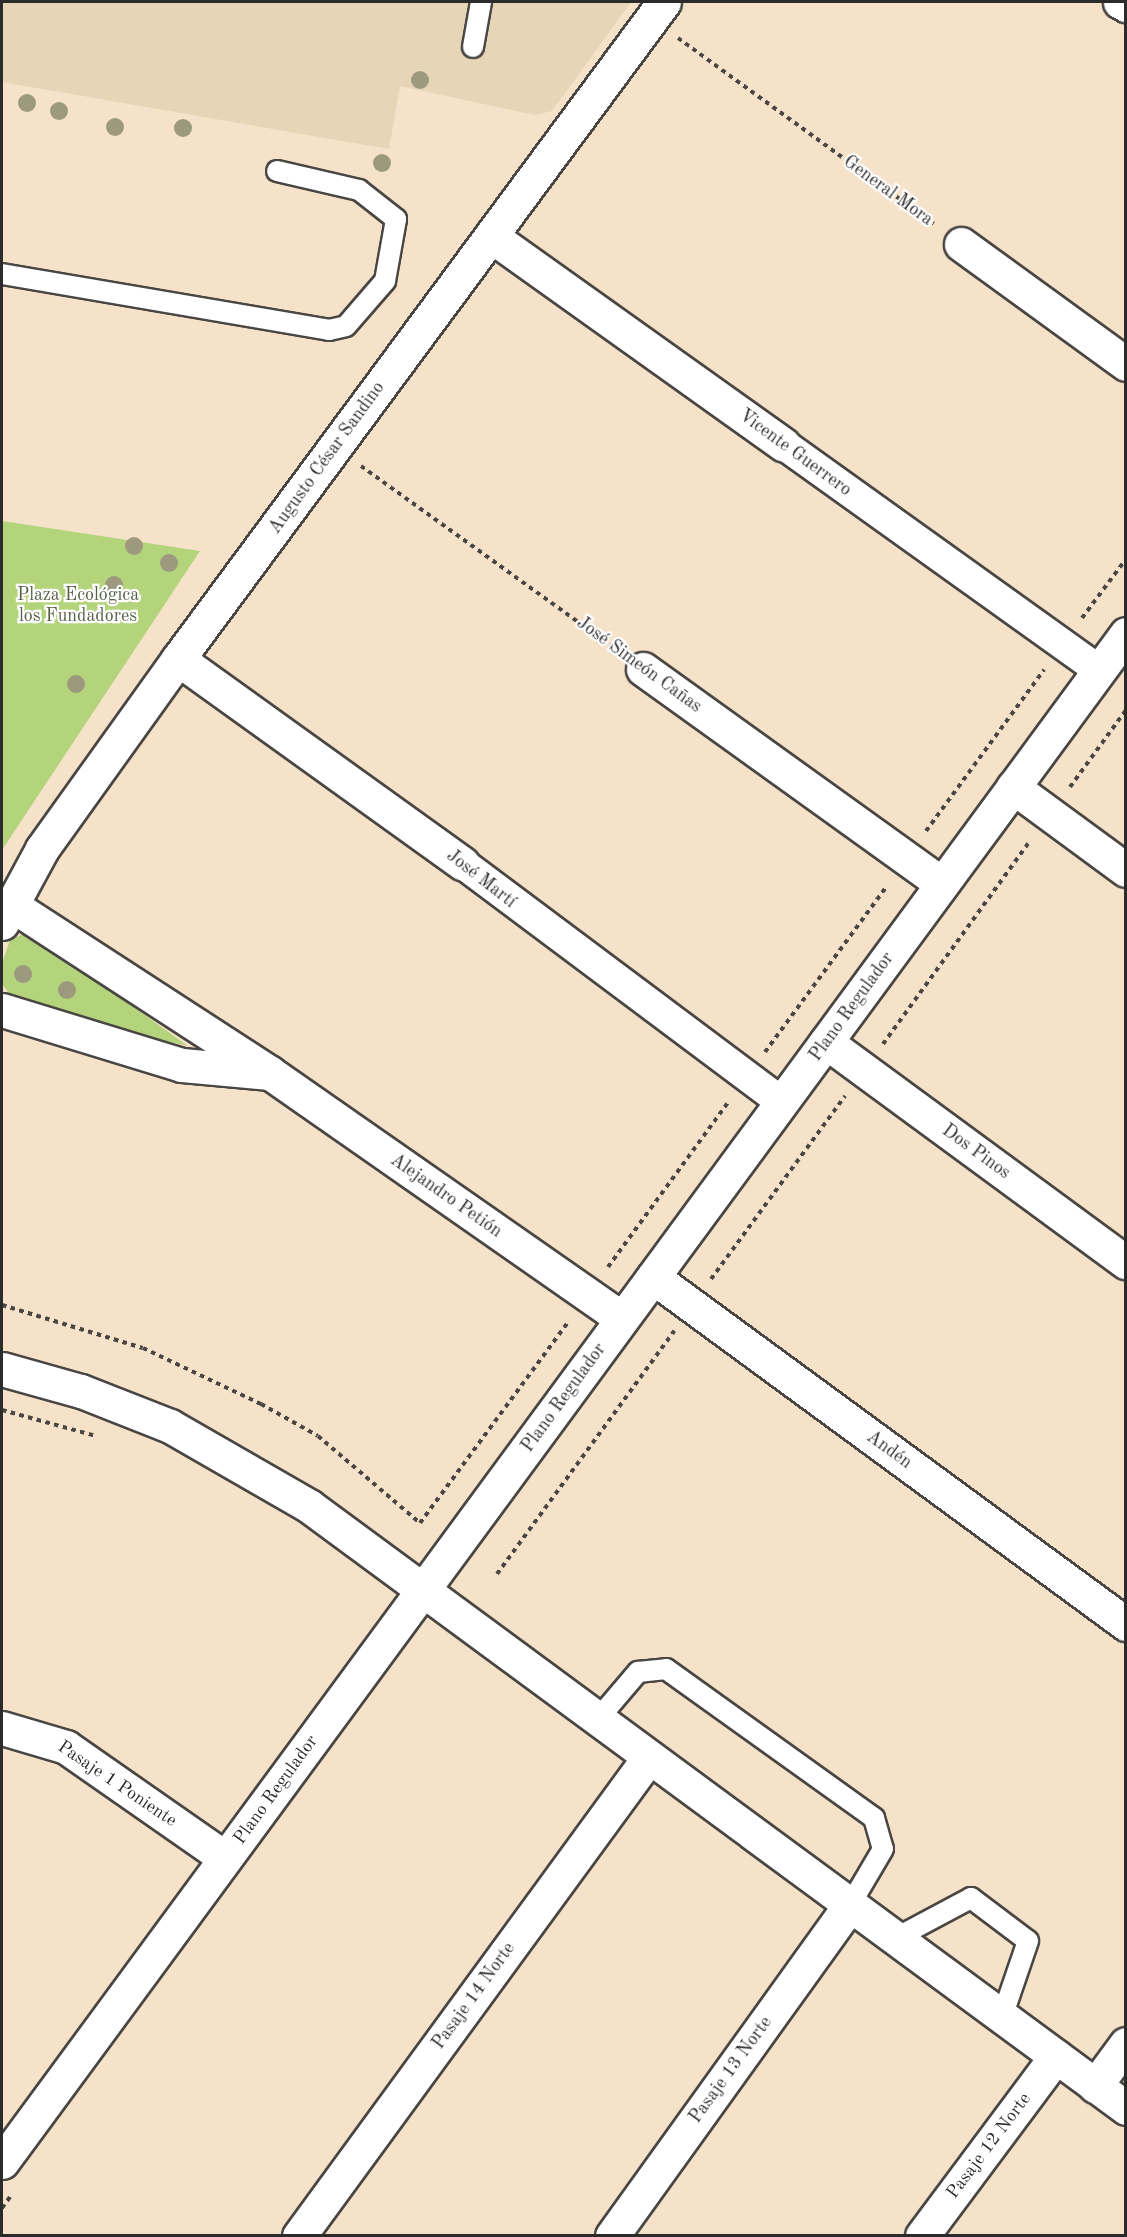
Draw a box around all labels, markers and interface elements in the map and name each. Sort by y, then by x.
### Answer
street label: General Mora [839,151,937,231]
street label: Augusto César Sandino [265,378,389,538]
street label: Vicente Guerrero [735,405,855,501]
park label: Plaza Ecológica los Fundadores [17,585,139,628]
street label: José Simeón Cañas [572,612,706,718]
street label: José Martí [442,845,520,913]
street label: Plano Regulador [805,948,899,1066]
street label: Dos Pinos [938,1120,1014,1184]
street label: Alejandro Petión [386,1149,506,1243]
street label: Plano Regulador [517,1339,611,1457]
street label: Andén [862,1426,916,1474]
street label: Plano Regulador [229,1731,323,1849]
street label: Pasaje 1 Poniente [53,1736,181,1832]
street label: Pasaje 14 Norte [428,1938,520,2054]
street label: Pasaje 13 Norte [685,2012,777,2128]
street label: Pasaje 12 Norte [942,2089,1036,2203]

